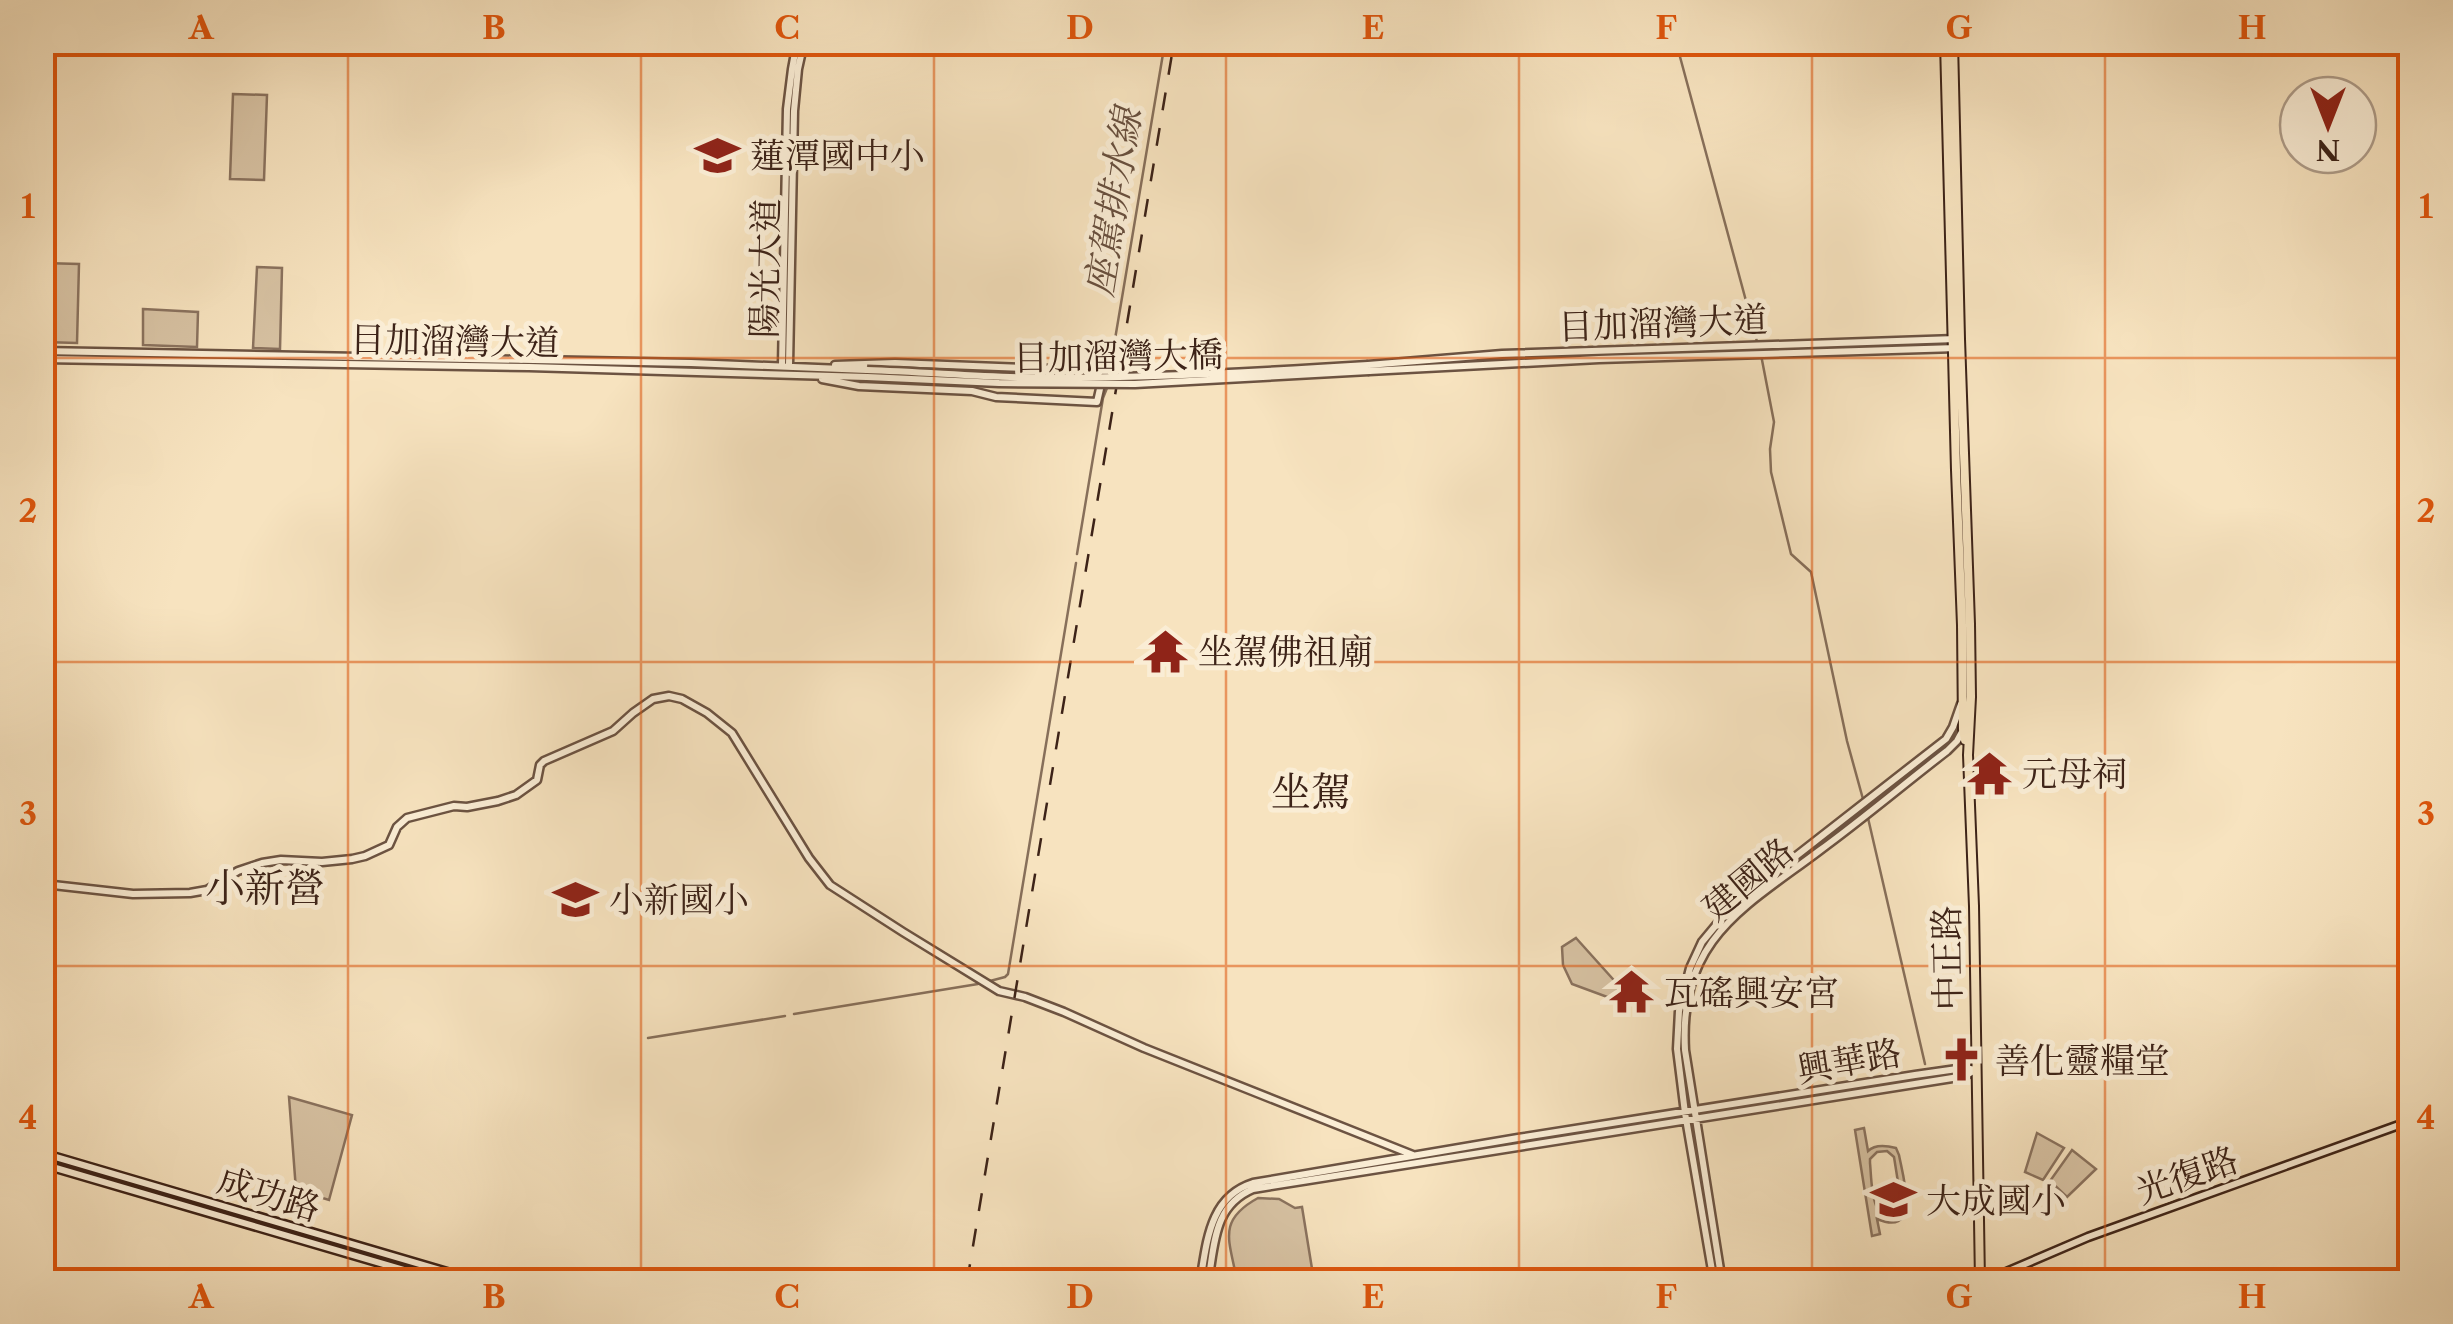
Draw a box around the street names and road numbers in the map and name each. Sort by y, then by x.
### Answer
street label: 陽光大道 [742,198,788,338]
street label: 目加溜灣大道 [1557,298,1769,348]
street label: 目加溜灣大道 [350,318,560,364]
street label: 目加溜灣大橋 [1013,333,1223,379]
street label: 建國路 [1694,829,1802,929]
street label: 中正路 [1925,905,1969,1011]
street label: 興華路 [1794,1031,1904,1091]
street label: 光復路 [2130,1138,2244,1212]
street label: 成功路 [213,1158,325,1230]

